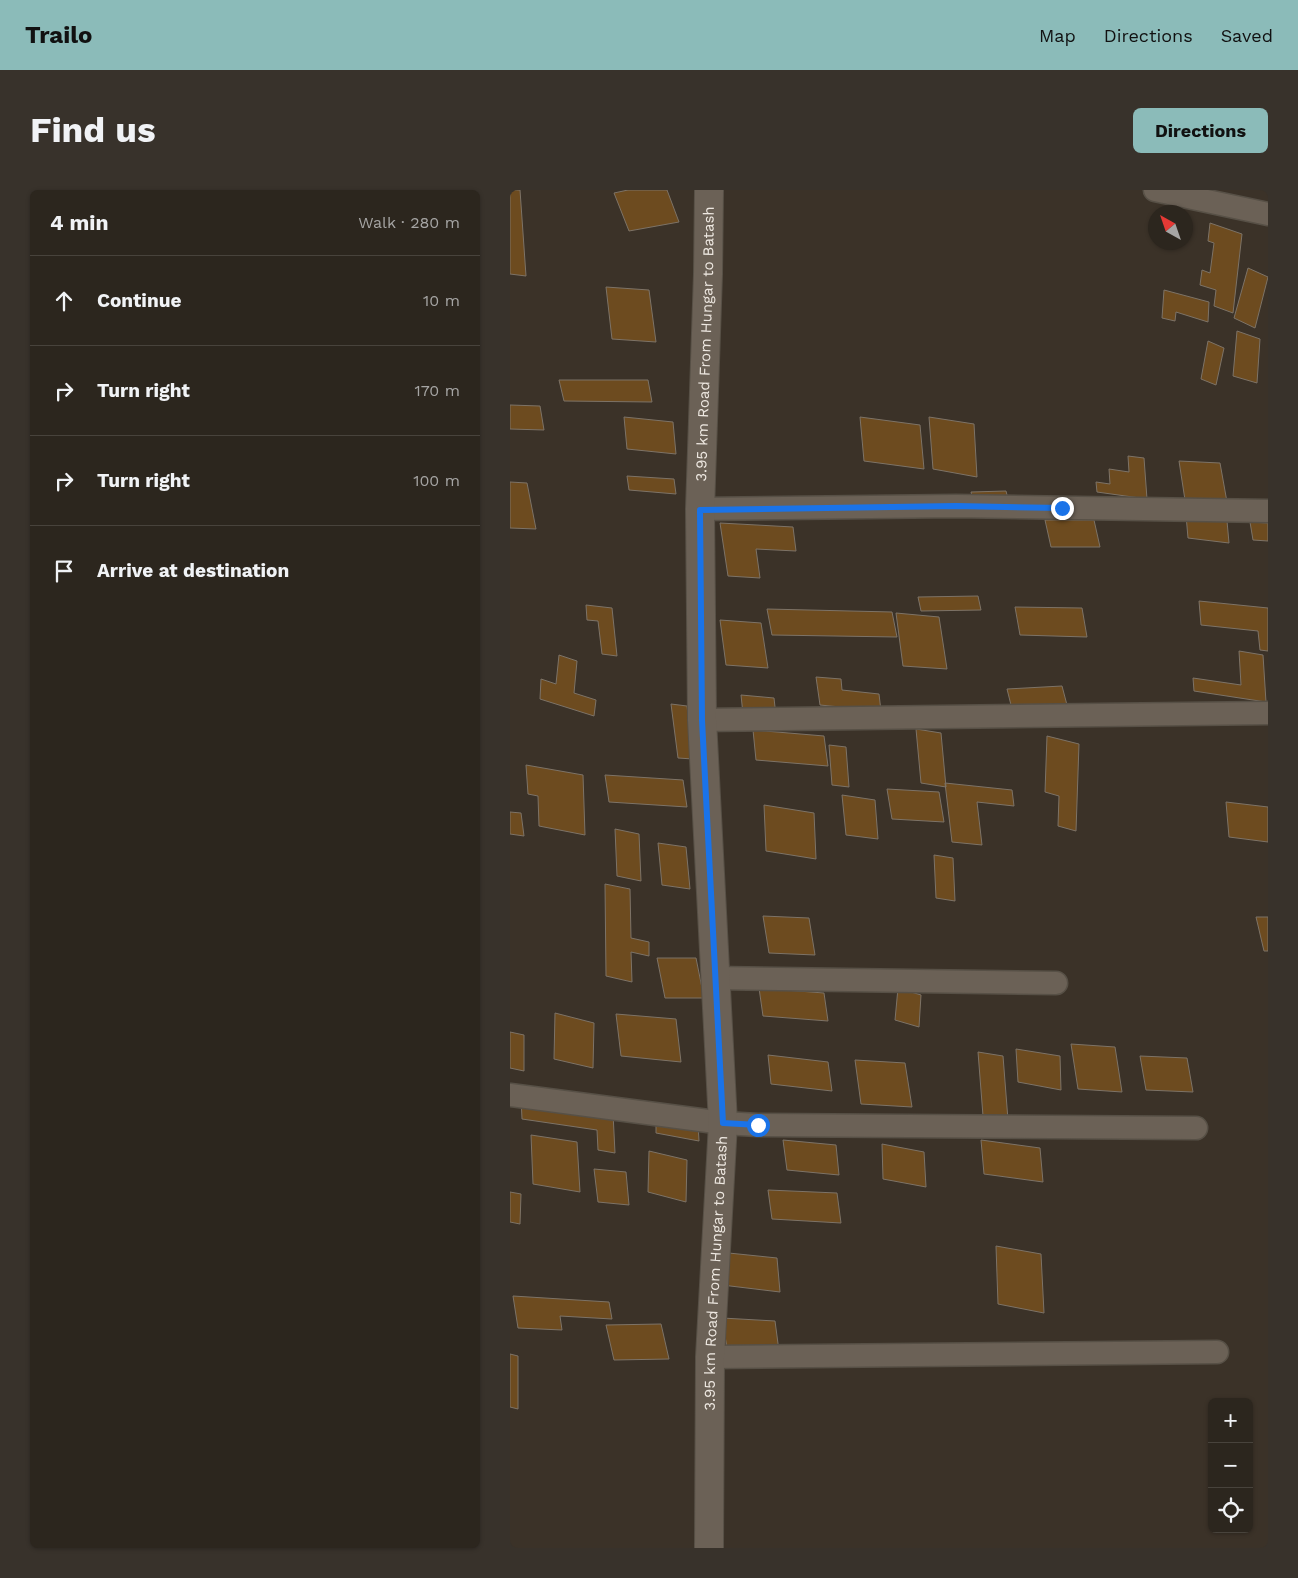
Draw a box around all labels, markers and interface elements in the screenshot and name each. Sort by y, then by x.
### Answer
text: Trailo [25,21,92,49]
text: Map [1039,25,1076,46]
text: Directions [1104,25,1193,46]
text: Saved [1221,25,1273,46]
button: Directions [1133,108,1268,153]
text: Find us [30,109,156,151]
north arrow [1148,205,1193,250]
street label: 3.95 km Road From Hungar to Batash [692,206,718,482]
text: 4 min [50,210,108,235]
text: Walk · 280 m [358,213,460,232]
icon: ahead [50,287,78,315]
text: Continue [97,289,181,312]
text: 10 m [423,291,460,310]
icon: right [50,377,78,405]
text: Turn right [97,379,190,402]
text: 170 m [414,381,460,400]
icon: right [50,467,78,495]
text: Turn right [97,469,190,492]
text: 100 m [413,471,460,490]
route end [1051,497,1074,520]
icon: arrive [50,557,78,585]
text: Arrive at destination [97,559,289,582]
route start [747,1114,770,1137]
street label: 3.95 km Road From Hungar to Batash [701,1135,731,1411]
map controls [1208,1398,1253,1533]
button: + [1208,1398,1253,1443]
button: − [1208,1443,1253,1488]
button: locate [1208,1488,1253,1533]

